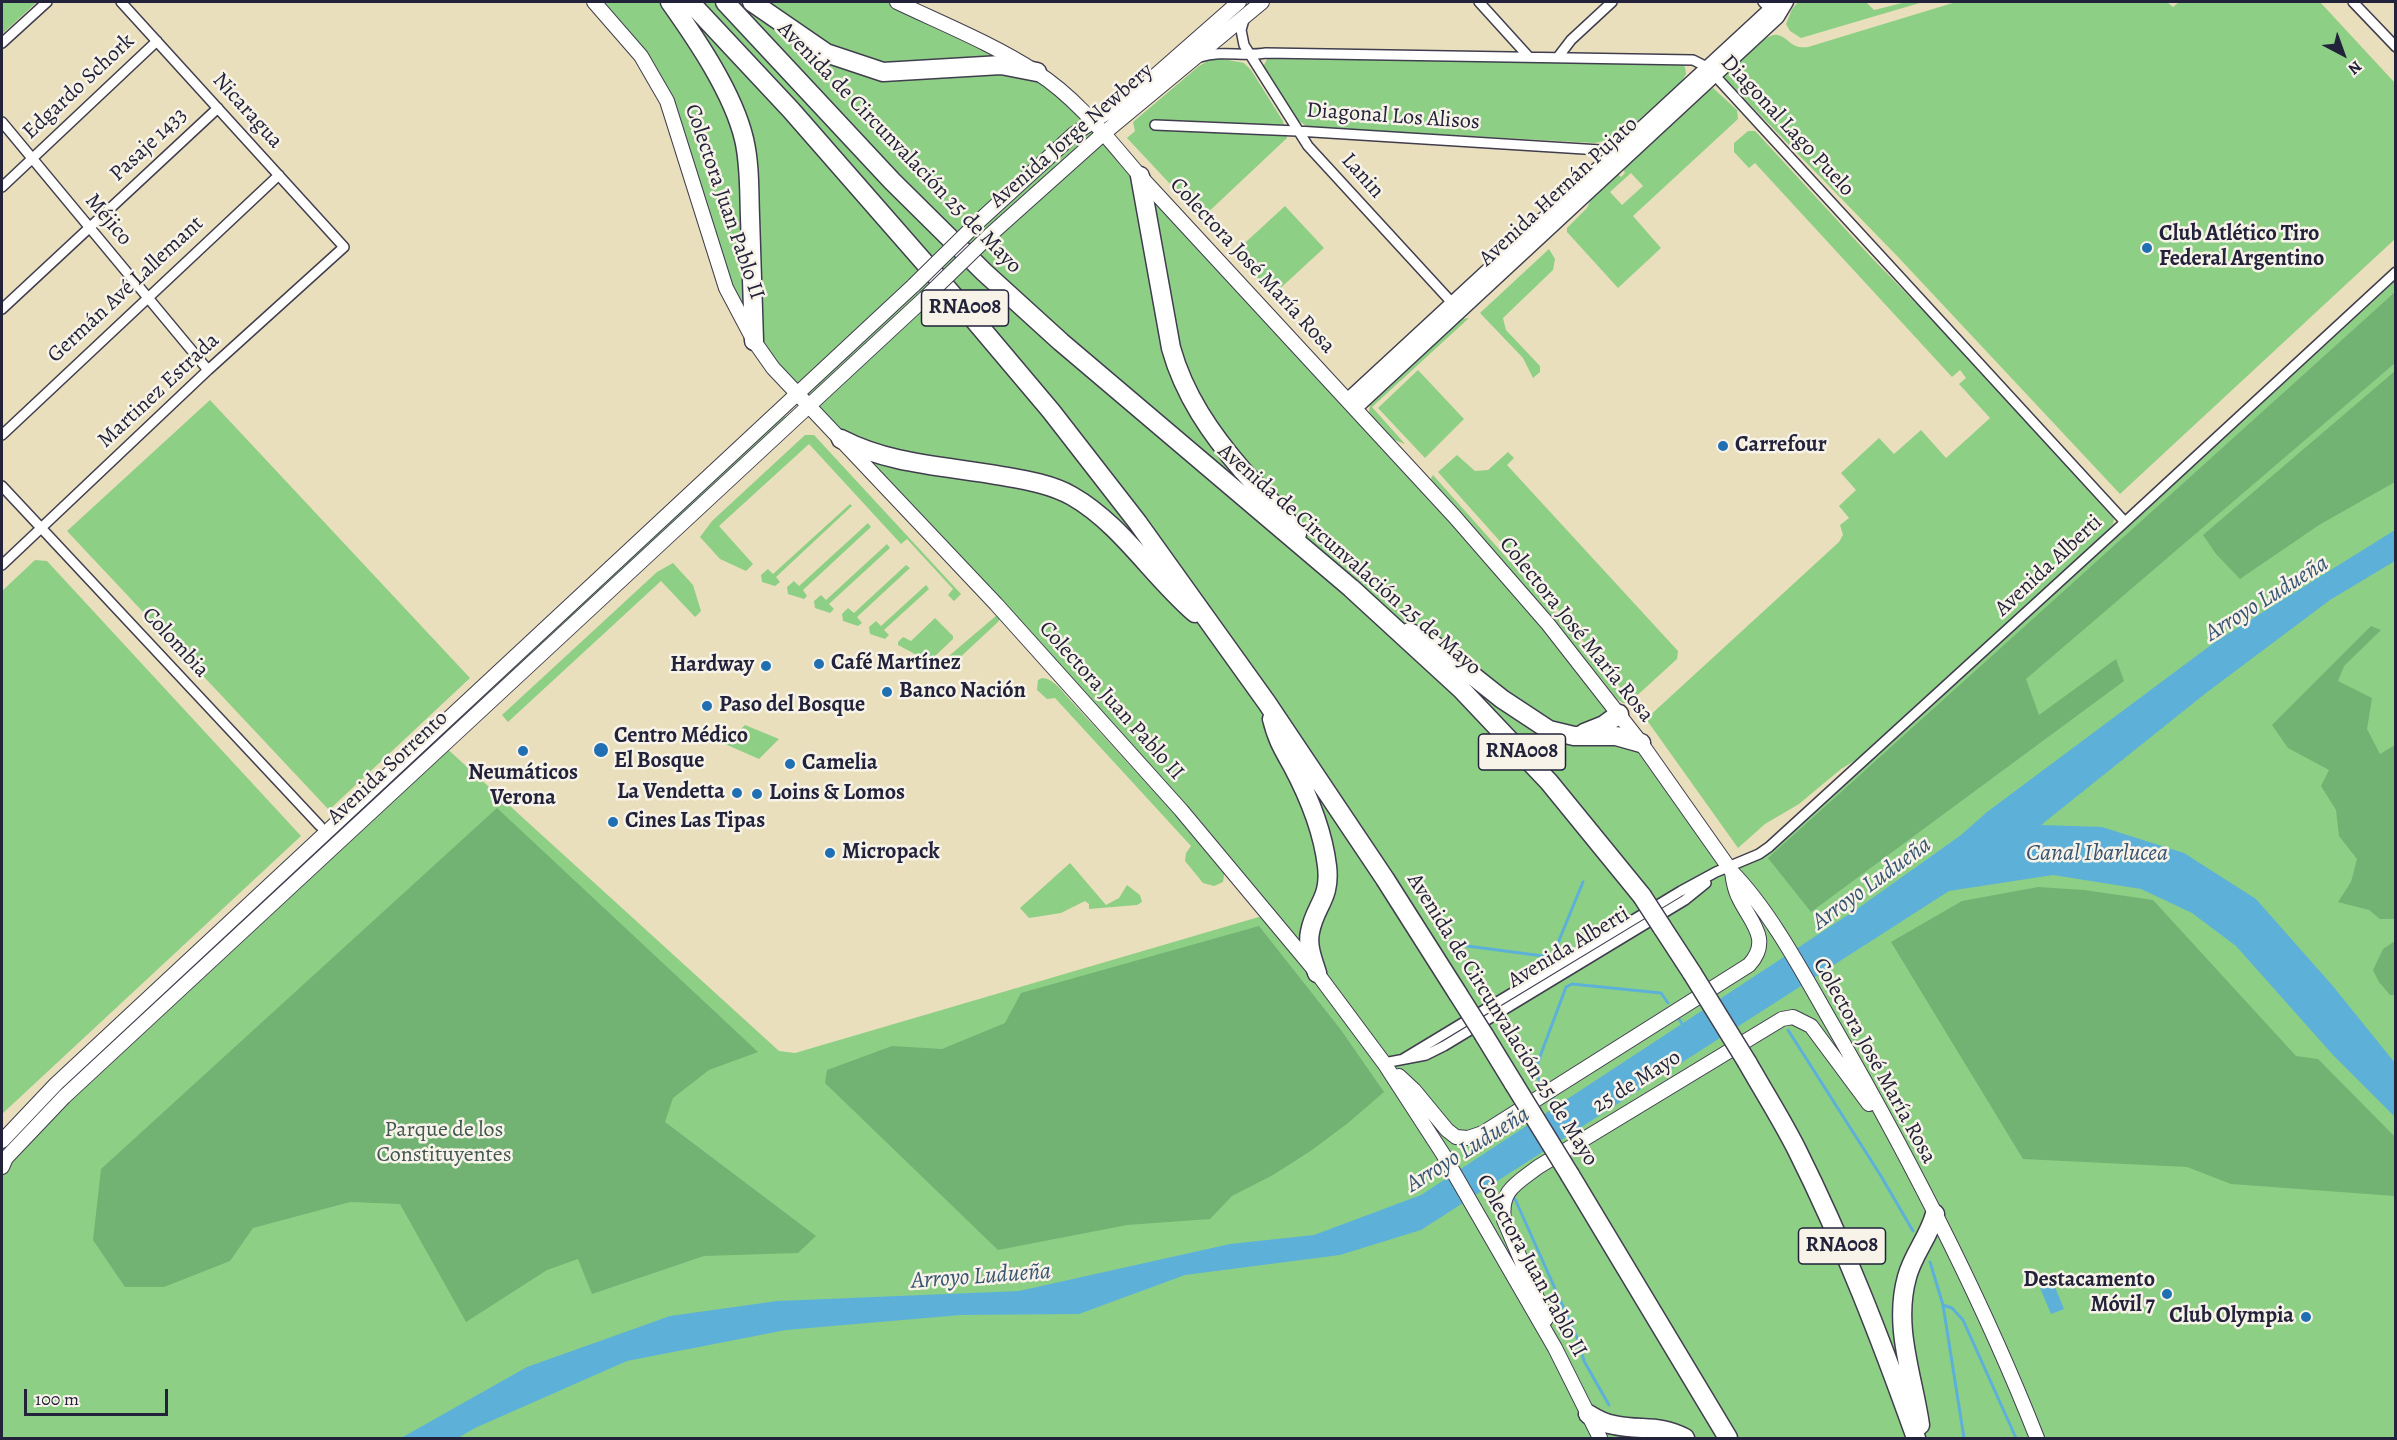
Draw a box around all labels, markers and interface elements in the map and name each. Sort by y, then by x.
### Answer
street label: Avenida de Circunvalación 25 de Mayo [771,16,1027,280]
north arrow [2313,24,2373,84]
street label: Edgardo Schork [18,29,140,145]
street label: Diagonal Lago Puelo [1715,50,1859,202]
text: N [2343,55,2366,80]
street label: Avenida Jorge Newbery [985,58,1159,214]
street label: Nicaragua [206,68,288,154]
street label: Diagonal Los Alisos [1305,98,1481,136]
street label: Colectora Juan Pablo II [678,101,770,303]
street label: Pasaje 1433 [105,102,193,188]
street label: Avenida Hernán Pujato [1474,112,1644,272]
street label: Lanin [1335,148,1389,204]
street label: Colectora José María Rosa [1164,173,1340,359]
street label: Méjico [79,189,137,251]
street label: Germán Avé Lallemant [43,211,209,369]
place label: Club Atlético Tiro Federal Argentino [2159,222,2324,274]
marker: Club Atlético Tiro Federal Argentino [2140,241,2154,255]
road number: RNA008 [922,290,1008,326]
street label: Martinez Estrada [93,328,225,454]
place label: Carrefour [1735,433,1827,459]
street label: Avenida de Circunvalación 25 de Mayo [1212,438,1486,682]
marker: Carrefour [1716,439,1730,453]
street label: Avenida Alberti [1990,510,2108,622]
street label: Colectora José María Rosa [1493,532,1659,728]
water label: Arroyo Ludueña [2200,550,2334,648]
street label: Colombia [136,602,214,684]
street label: Colectora Juan Pablo II [1033,616,1189,786]
place label: Café Martínez [831,651,961,677]
place label: Hardway [670,653,754,679]
marker: Café Martínez [812,657,826,671]
marker: Hardway [759,659,773,673]
place label: Banco Nación [899,679,1026,705]
marker: Banco Nación [880,685,894,699]
place label: Paso del Bosque [719,693,865,719]
marker: Paso del Bosque [700,699,714,713]
street label: Avenida Sorrento [322,705,454,831]
place label: Centro Médico El Bosque [614,724,748,776]
road number: RNA008 [1478,734,1565,770]
marker: Centro Médico El Bosque [592,741,610,759]
marker: Neumáticos Verona [516,744,530,758]
place label: Camelia [802,751,878,777]
marker: Camelia [783,757,797,771]
place label: Neumáticos Verona [468,761,578,812]
place label: La Vendetta [617,780,725,806]
place label: Loins & Lomos [769,781,905,807]
marker: La Vendetta [730,786,744,800]
marker: Loins & Lomos [750,787,764,801]
place label: Cines Las Tipas [625,809,765,835]
marker: Cines Las Tipas [606,815,620,829]
water label: Arroyo Ludueña [1807,831,1937,937]
place label: Micropack [842,840,940,866]
water label: Canal Ibarlucea [2026,840,2168,868]
marker: Micropack [823,846,837,860]
street label: Avenida de Circunvalación 25 de Mayo [1401,869,1603,1171]
street label: Avenida Alberti [1503,901,1635,995]
street label: Colectora José María Rosa [1806,954,1942,1168]
street label: 25 de Mayo [1588,1045,1686,1119]
water label: Arroyo Ludueña [1401,1101,1535,1199]
park label: Parque de los Constituyentes [376,1118,512,1170]
street label: Colectora Juan Pablo II [1470,1170,1592,1362]
road number: RNA008 [1798,1228,1886,1264]
water label: Arroyo Ludueña [910,1258,1052,1296]
place label: Destacamento Móvil 7 [2023,1268,2155,1320]
marker: Destacamento Móvil 7 [2160,1287,2174,1301]
place label: Club Olympia [2169,1304,2294,1330]
marker: Club Olympia [2299,1310,2313,1324]
scale bar [27,1377,171,1415]
text: 100 m [35,1387,79,1411]

